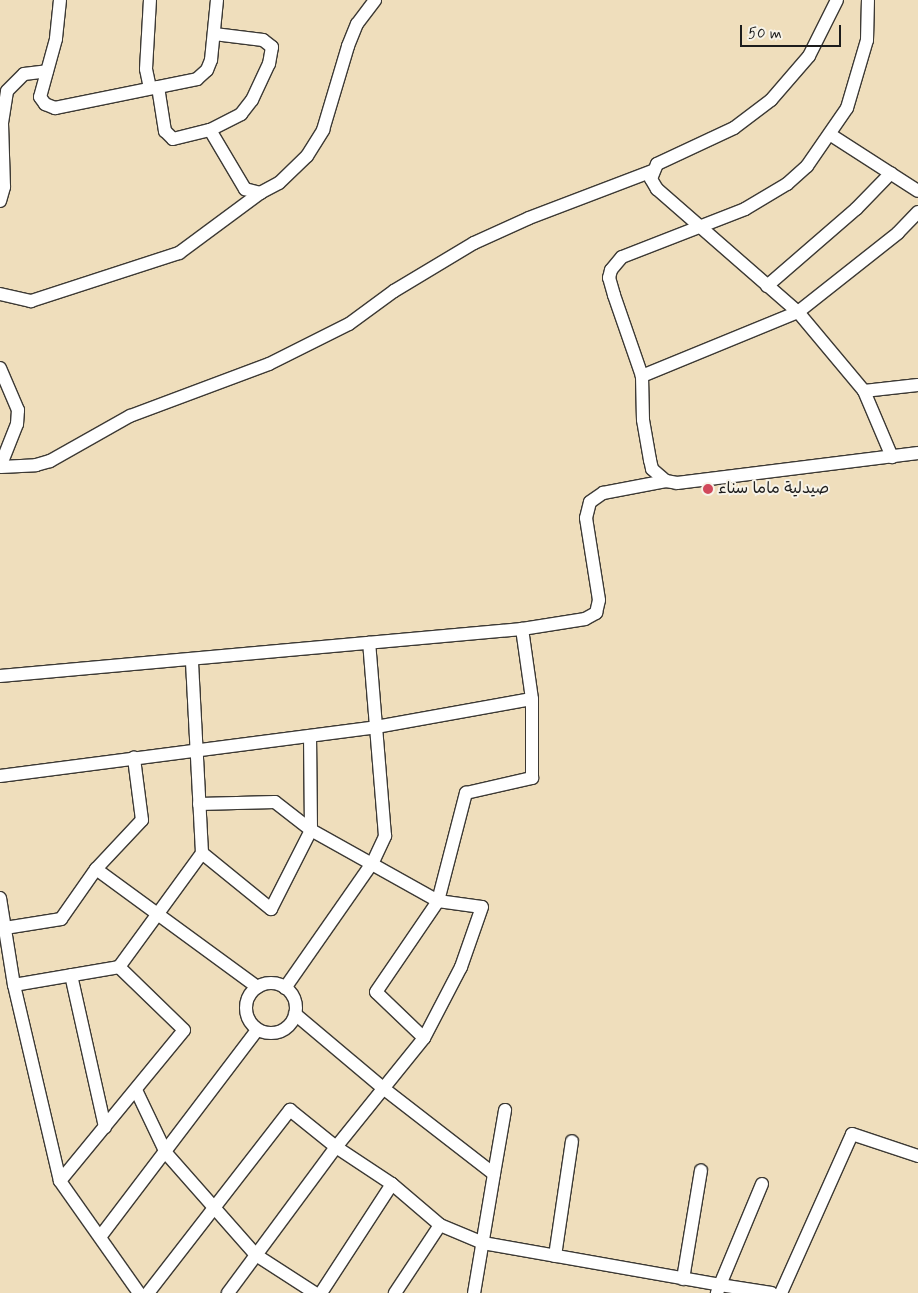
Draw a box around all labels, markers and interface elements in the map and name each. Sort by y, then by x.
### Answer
scale bar [743,15,844,47]
text: 50 m [748,24,782,44]
place label: صيدلية ماما سناء [718,479,829,499]
marker: صيدلية ماما سناء [702,483,714,495]

